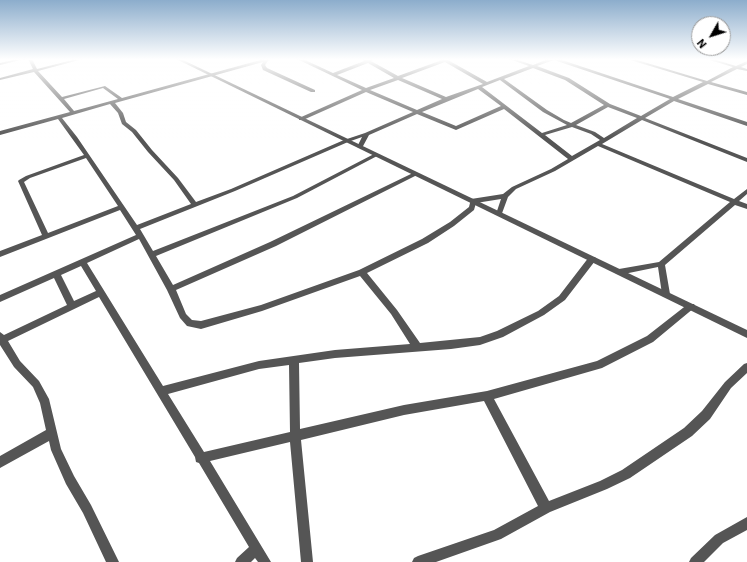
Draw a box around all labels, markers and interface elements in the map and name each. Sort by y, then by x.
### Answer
north arrow [691,16,731,56]
text: N [695,36,710,50]

